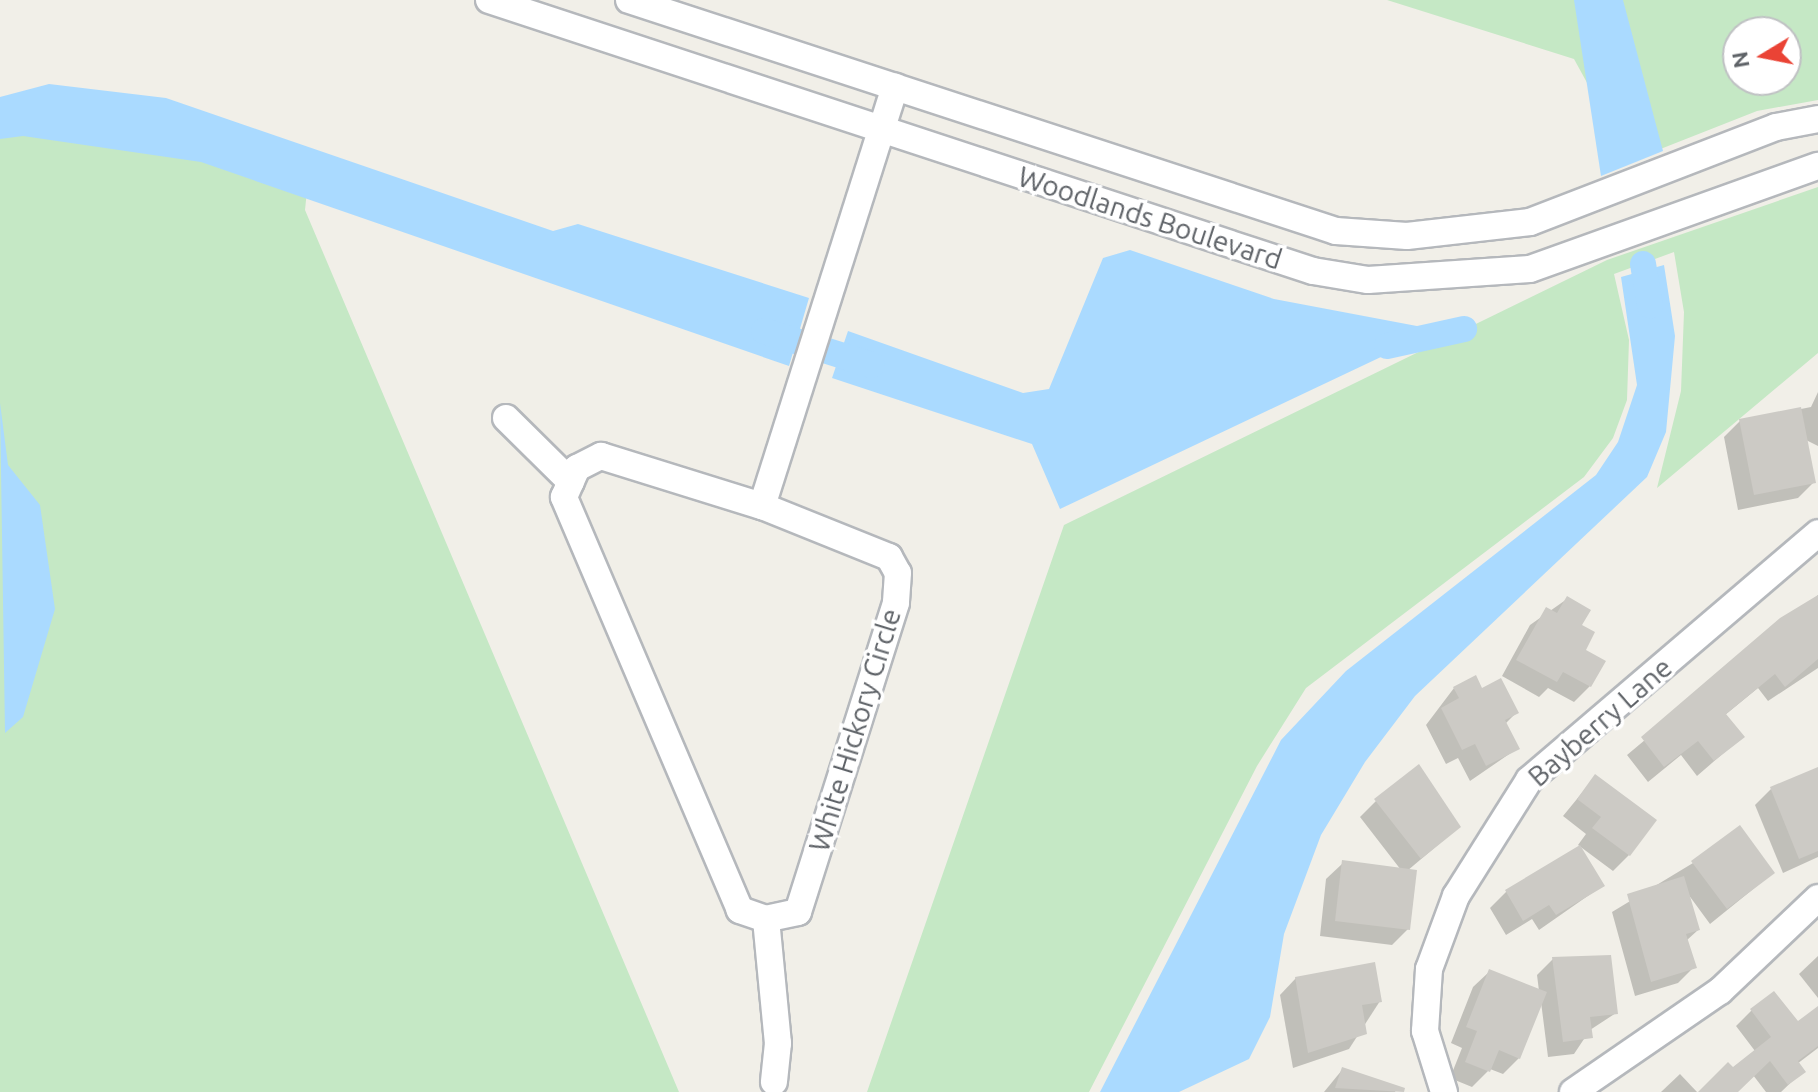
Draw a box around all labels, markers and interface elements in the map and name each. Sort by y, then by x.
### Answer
north arrow [1722,16,1802,96]
text: N [1726,50,1754,70]
street label: Woodlands Boulevard [1014,159,1286,277]
street label: White Hickory Circle [802,604,908,856]
street label: Bayberry Lane [1521,650,1679,794]

